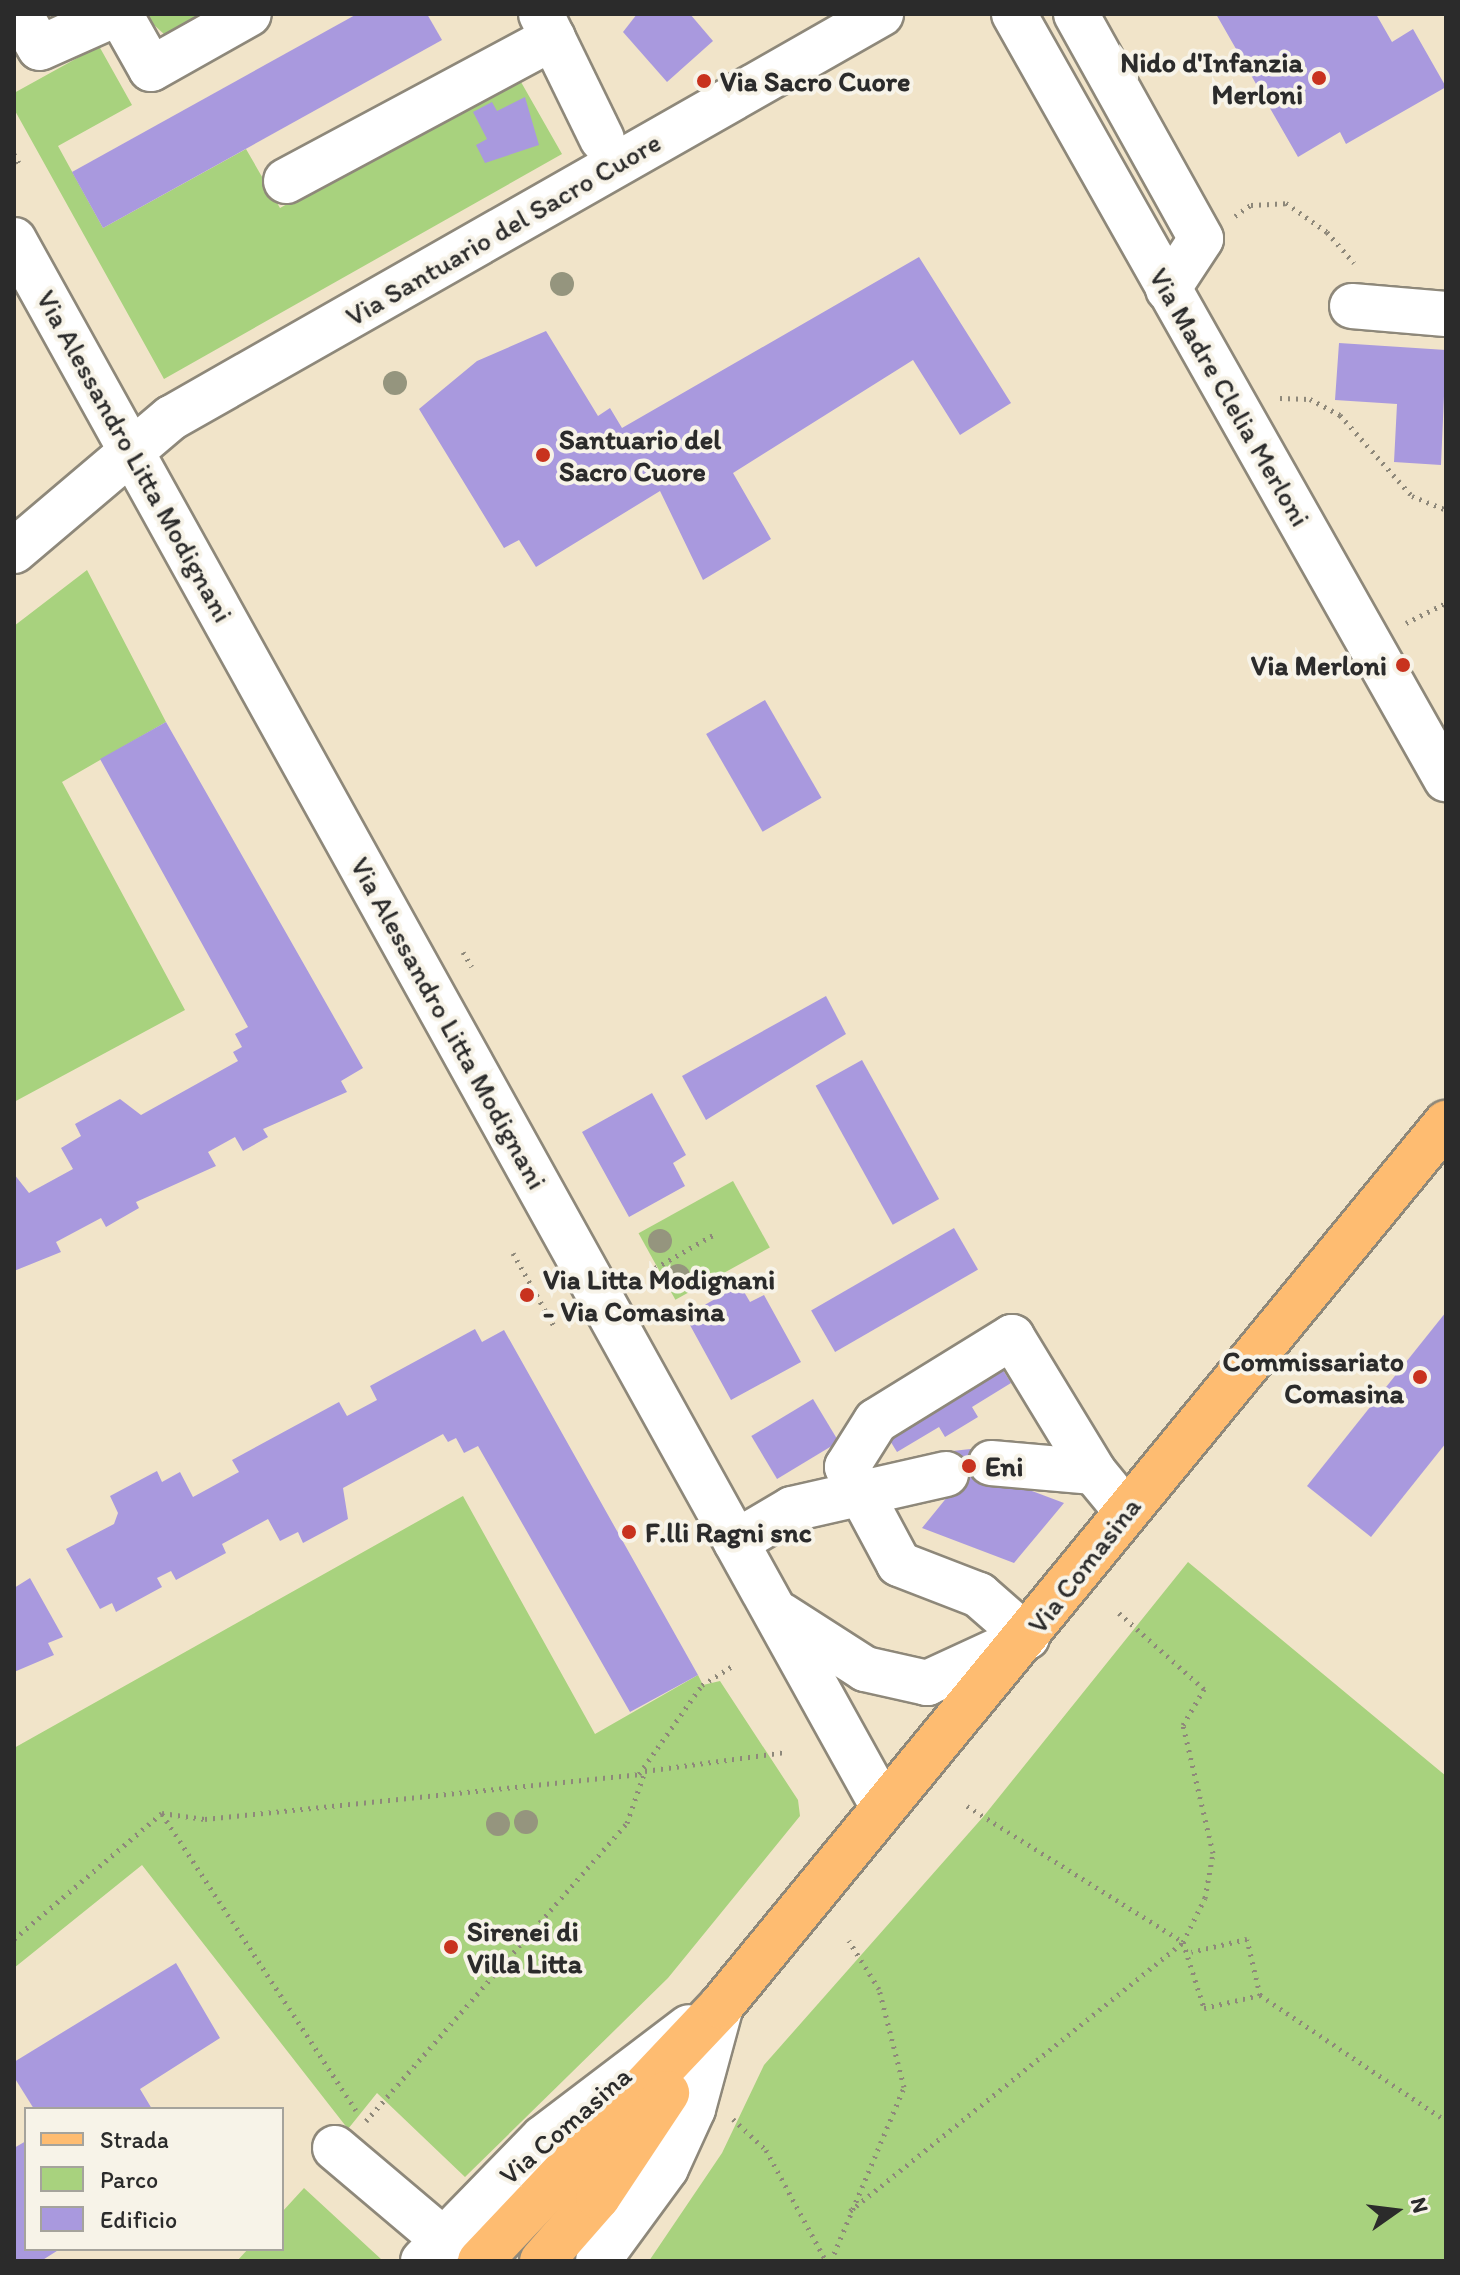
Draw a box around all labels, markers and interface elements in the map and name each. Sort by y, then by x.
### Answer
place label: Nido d'Infanzia Merloni [1119,45,1303,111]
place label: Via Sacro Cuore [720,64,910,98]
marker: Nido d'Infanzia Merloni [1310,69,1328,87]
marker: Via Sacro Cuore [695,72,713,90]
street label: Via Santuario del Sacro Cuore [339,125,667,333]
street label: Via Madre Clelia Merloni [1142,262,1318,532]
street label: Via Alessandro Litta Modignani [30,285,240,627]
place label: Santuario del Sacro Cuore [559,422,721,488]
marker: Santuario del Sacro Cuore [534,446,552,464]
place label: Via Merloni [1252,648,1387,682]
marker: Via Merloni [1394,656,1412,674]
street label: Via Alessandro Litta Modignani [344,852,554,1194]
place label: Via Litta Modignani - Via Comasina [543,1262,775,1328]
marker: Via Litta Modignani - Via Comasina [518,1286,536,1304]
place label: Commissariato Comasina [1223,1344,1404,1410]
marker: Commissariato Comasina [1411,1368,1429,1386]
place label: Eni [985,1449,1023,1483]
marker: Eni [960,1457,978,1475]
street label: Via Comasina [1020,1490,1148,1640]
place label: F.lli Ragni snc [645,1515,810,1549]
marker: F.lli Ragni snc [620,1523,638,1541]
place label: Sirenei di Villa Litta [467,1914,582,1980]
marker: Sirenei di Villa Litta [442,1938,460,1956]
street label: Via Comasina [492,2059,638,2191]
legend [24,2107,284,2251]
text: Strada [100,2125,169,2154]
text: Parco [100,2165,158,2194]
north arrow [1356,2171,1436,2251]
text: N [1405,2195,1435,2216]
text: Edificio [100,2205,177,2234]

